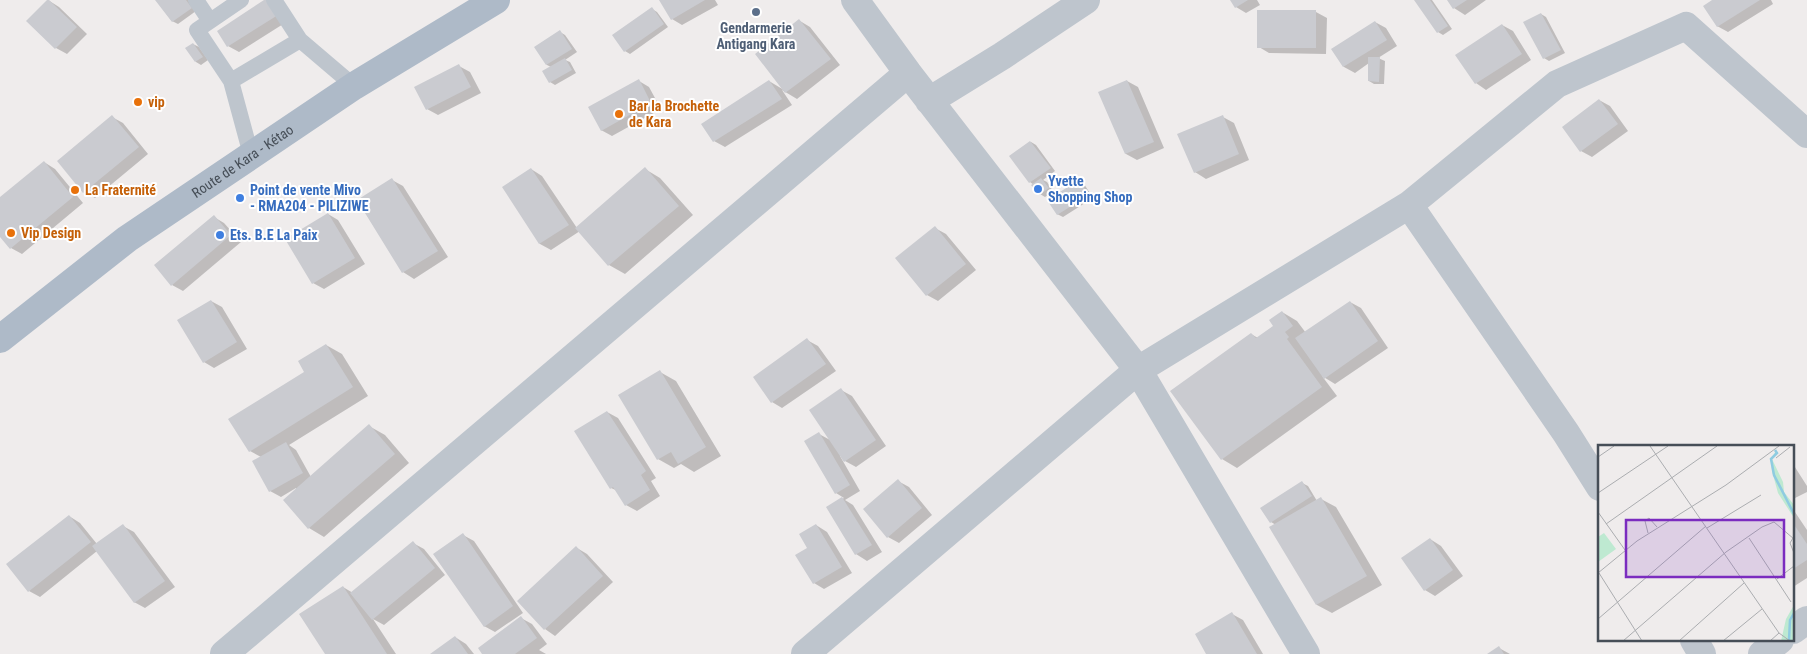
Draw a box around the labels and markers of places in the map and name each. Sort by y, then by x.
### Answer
marker: Gendarmerie Antigang Kara [750,6,762,18]
place label: Gendarmerie Antigang Kara [717,20,796,52]
place label: vip [148,94,165,110]
marker: vip [132,96,144,108]
place label: Bar la Brochette de Kara [629,98,719,130]
marker: Bar la Brochette de Kara [613,108,625,120]
place label: Yvette Shopping Shop [1048,173,1132,205]
place label: La Fraternité [85,182,156,198]
place label: Point de vente Mivo - RMA204 - PILIZIWE [250,182,369,214]
marker: Yvette Shopping Shop [1032,183,1044,195]
marker: La Fraternité [69,184,81,196]
marker: Point de vente Mivo - RMA204 - PILIZIWE [234,192,246,204]
place label: Vip Design [21,225,81,241]
marker: Vip Design [5,227,17,239]
place label: Ets. B.E La Paix [230,227,318,243]
marker: Ets. B.E La Paix [214,229,226,241]

